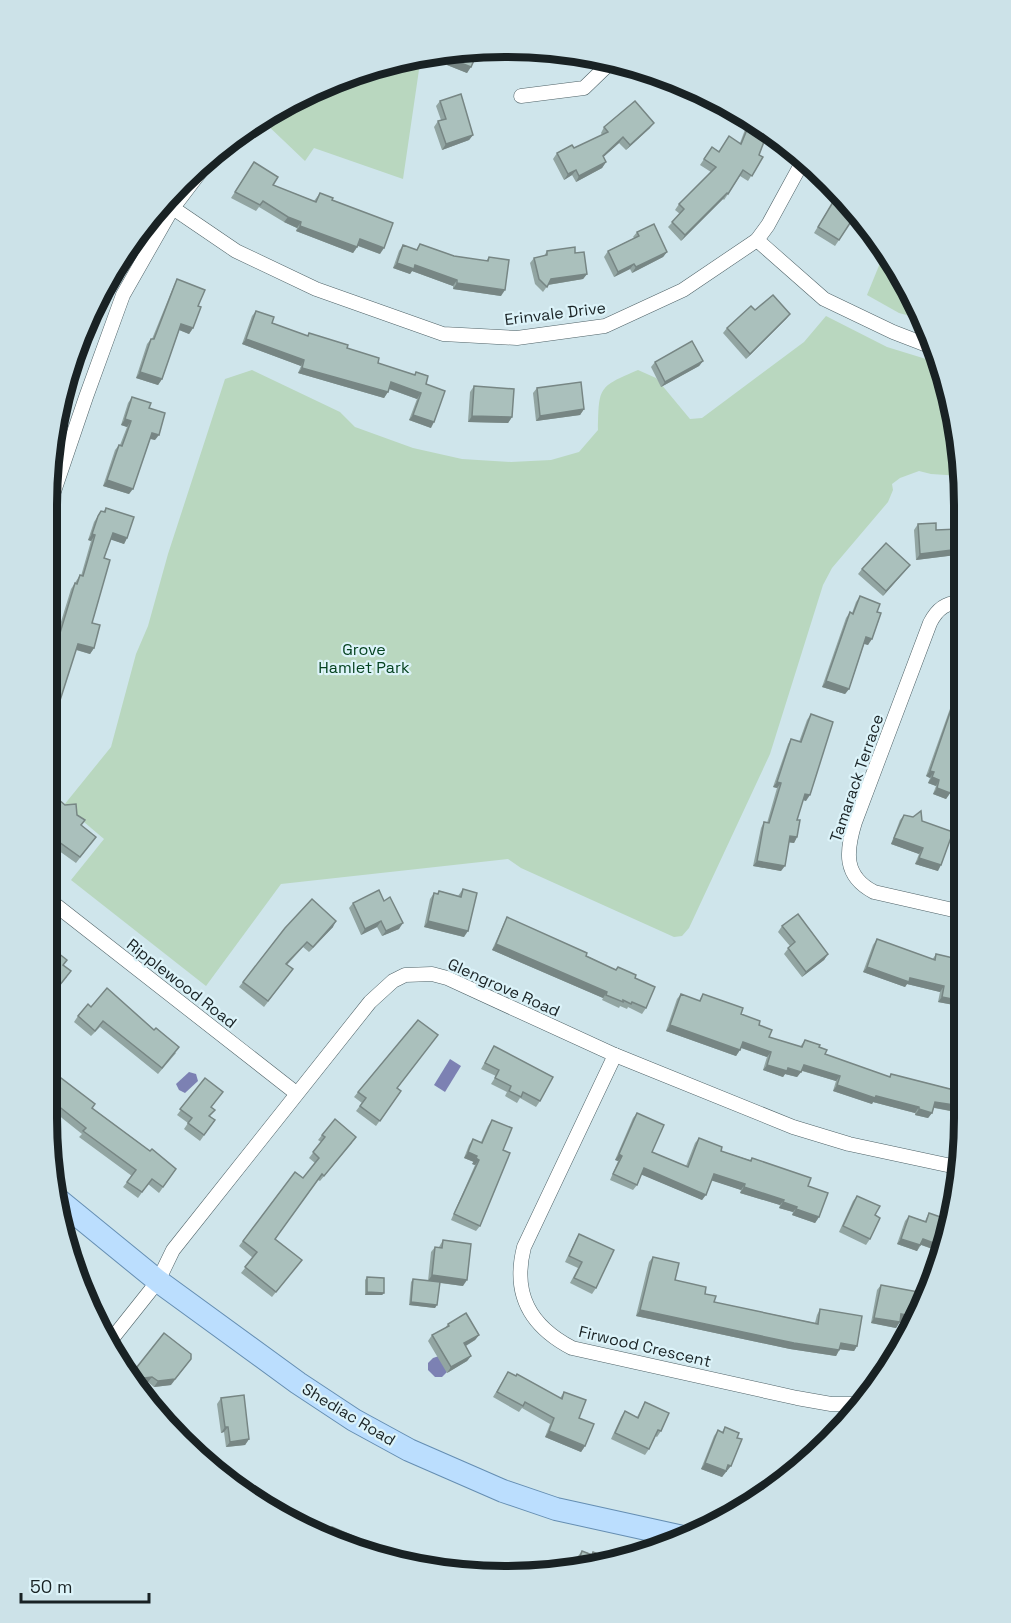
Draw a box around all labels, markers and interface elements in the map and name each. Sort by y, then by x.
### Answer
street label: Erinvale Drive [503,297,607,330]
park label: Grove Hamlet Park [318,639,410,678]
street label: Tamarack Terrace [825,711,888,845]
street label: Ripplewood Road [122,934,241,1033]
street label: Glengrove Road [444,953,563,1022]
street label: Firwood Crescent [577,1321,713,1372]
street label: Shediac Road [298,1378,399,1451]
scale bar [21,1566,148,1604]
text: 50 m [30,1575,72,1598]

